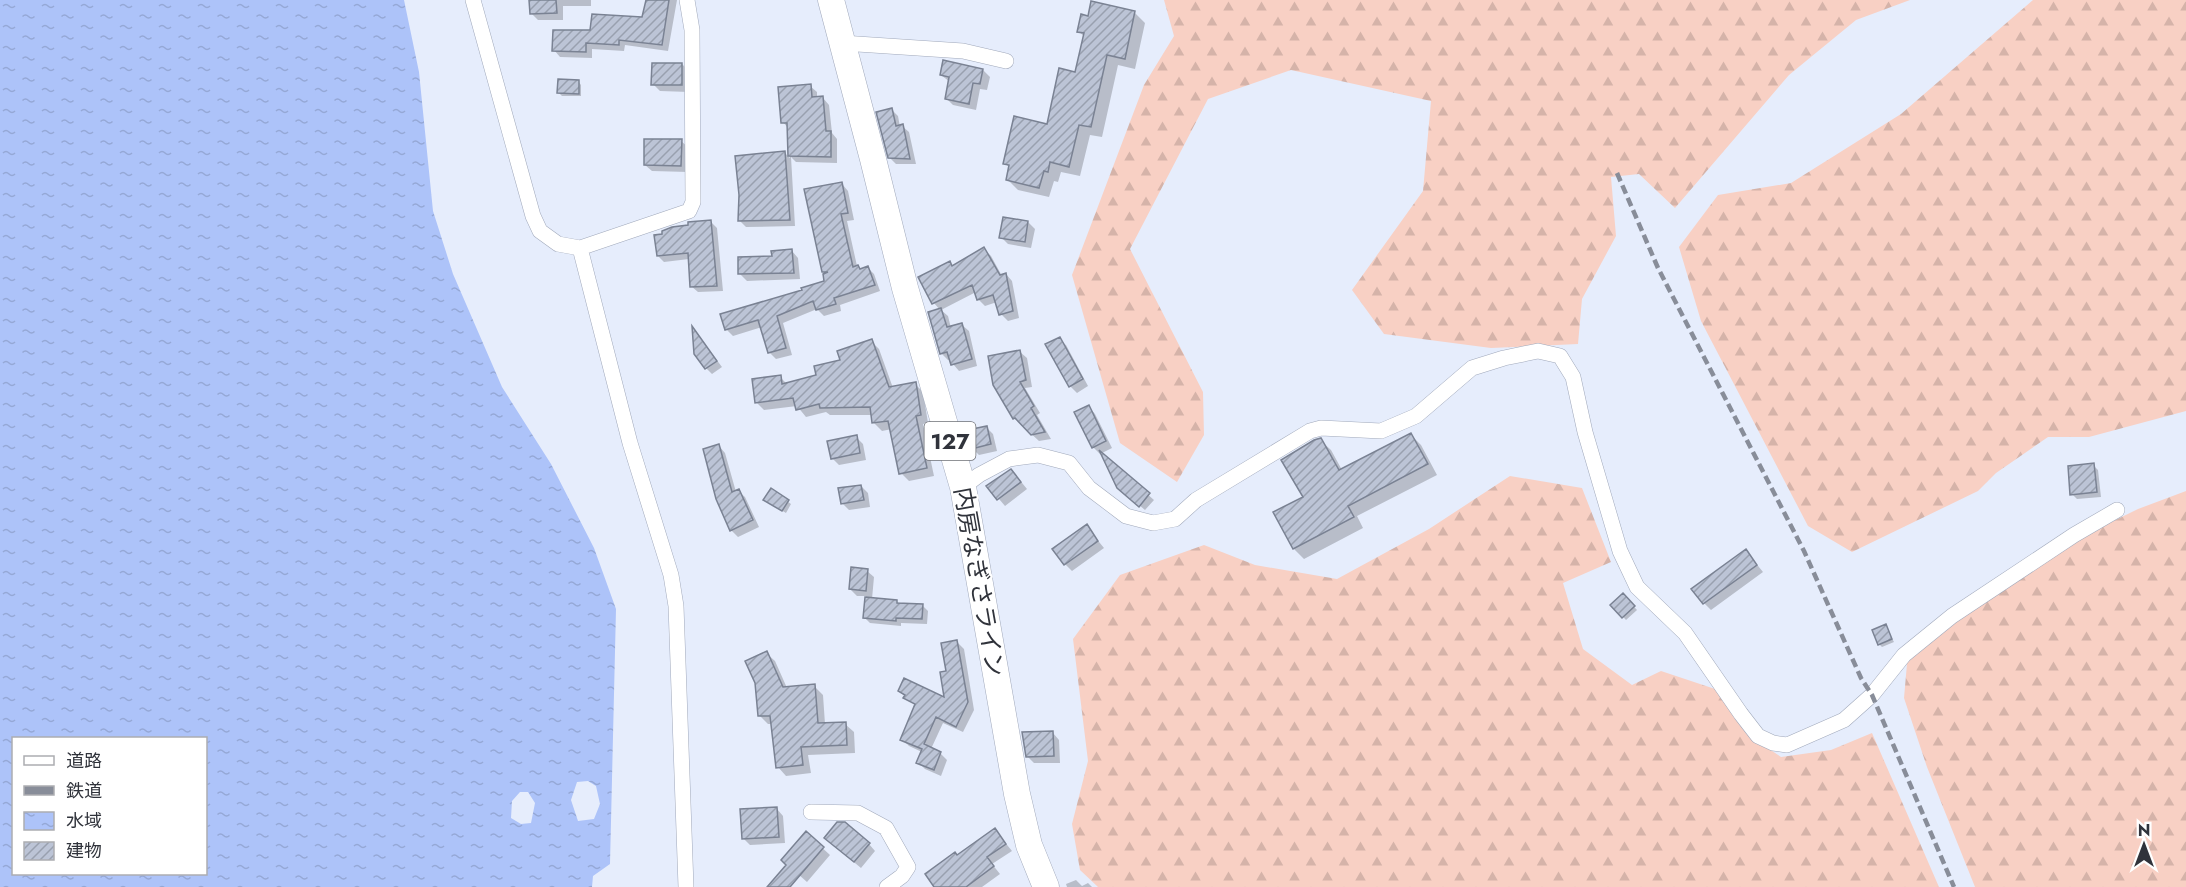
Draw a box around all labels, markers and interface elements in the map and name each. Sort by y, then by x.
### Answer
road number: 127 [924,422,976,460]
street label: 内房なぎさライン [946,484,1013,679]
legend [12,737,207,875]
text: 道路 [66,748,102,774]
text: 鉄道 [66,778,102,804]
text: 水域 [66,808,102,834]
north arrow [2114,815,2174,875]
text: N [2138,819,2150,842]
text: 建物 [66,838,102,864]

